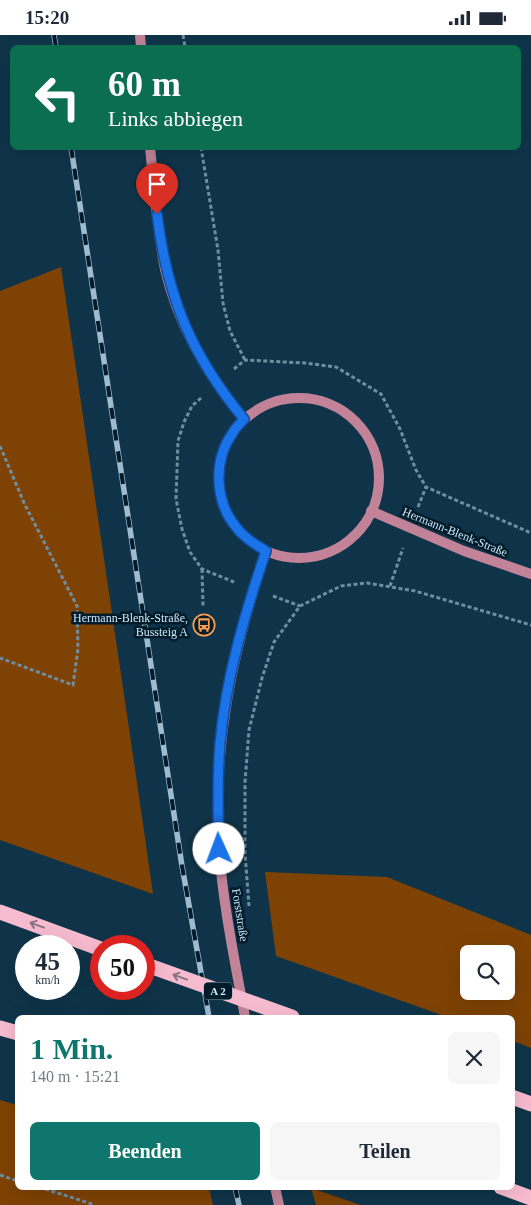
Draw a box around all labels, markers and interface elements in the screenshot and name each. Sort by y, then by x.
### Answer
text: 15:20 [25,7,69,28]
icon: left [25,65,90,130]
text: 60 m [108,65,181,104]
text: Links abbiegen [108,106,243,131]
pin [136,163,178,214]
icon: arrive [143,170,171,198]
street label: Hermann-Blenk-Straße [400,505,510,559]
place label: Hermann-Blenk-Straße, Bussteig A [73,611,188,639]
bus stop icon: Hermann-Blenk-Straße, Bussteig A [192,613,216,637]
position arrow [192,822,244,874]
street label: Forststraße [229,888,251,942]
one-way arrow [30,920,45,929]
speed limit sign: 50 [90,935,155,1000]
map controls [460,945,515,1000]
button: search [460,945,515,1000]
text: 45 [35,948,60,975]
one-way arrow [173,972,188,981]
text: km/h [35,973,60,987]
road number: A 2 [204,983,232,999]
text: 1 Min. [30,1032,113,1065]
button: close [448,1032,500,1084]
text: 140 m · 15:21 [30,1068,120,1085]
button: Beenden [30,1122,260,1180]
button: Teilen [270,1122,500,1180]

